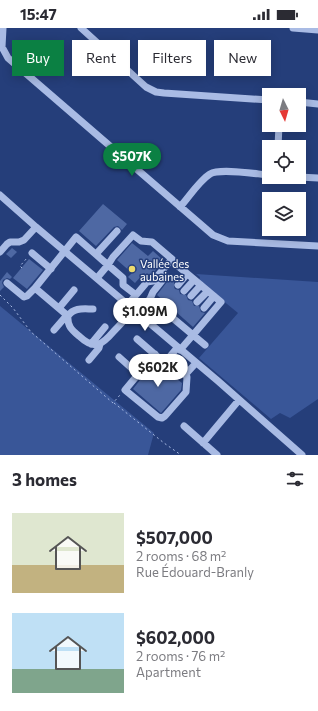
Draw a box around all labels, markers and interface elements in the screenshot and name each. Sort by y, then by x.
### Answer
text: 15:47 [20,5,57,23]
chip: Buy [12,40,64,76]
chip: Rent [72,40,130,76]
chip: Filters [138,40,206,76]
chip: New [214,40,271,76]
north arrow [262,88,306,132]
map controls [262,88,306,236]
button: locate [262,140,306,184]
pin: $507K [104,143,160,177]
text: $507K [112,148,152,164]
button: layers [262,192,306,236]
place label: Vallée des aubaines [140,257,189,283]
marker: Vallée des aubaines [127,264,137,274]
pin: $1.09M [112,298,178,332]
text: $1.09M [122,303,168,319]
pin: $602K [130,354,186,388]
text: $602K [138,359,178,375]
icon: filters [284,468,306,490]
text: 3 homes [12,469,77,490]
text: $507,000 [136,527,213,548]
icon: home [44,529,92,577]
text: 2 rooms · 68 m² [136,548,226,564]
text: Rue Édouard-Branly [136,564,254,580]
text: $602,000 [136,627,215,648]
icon: home [44,629,92,677]
text: 2 rooms · 76 m² [136,648,225,664]
text: Apartment [136,664,201,680]

